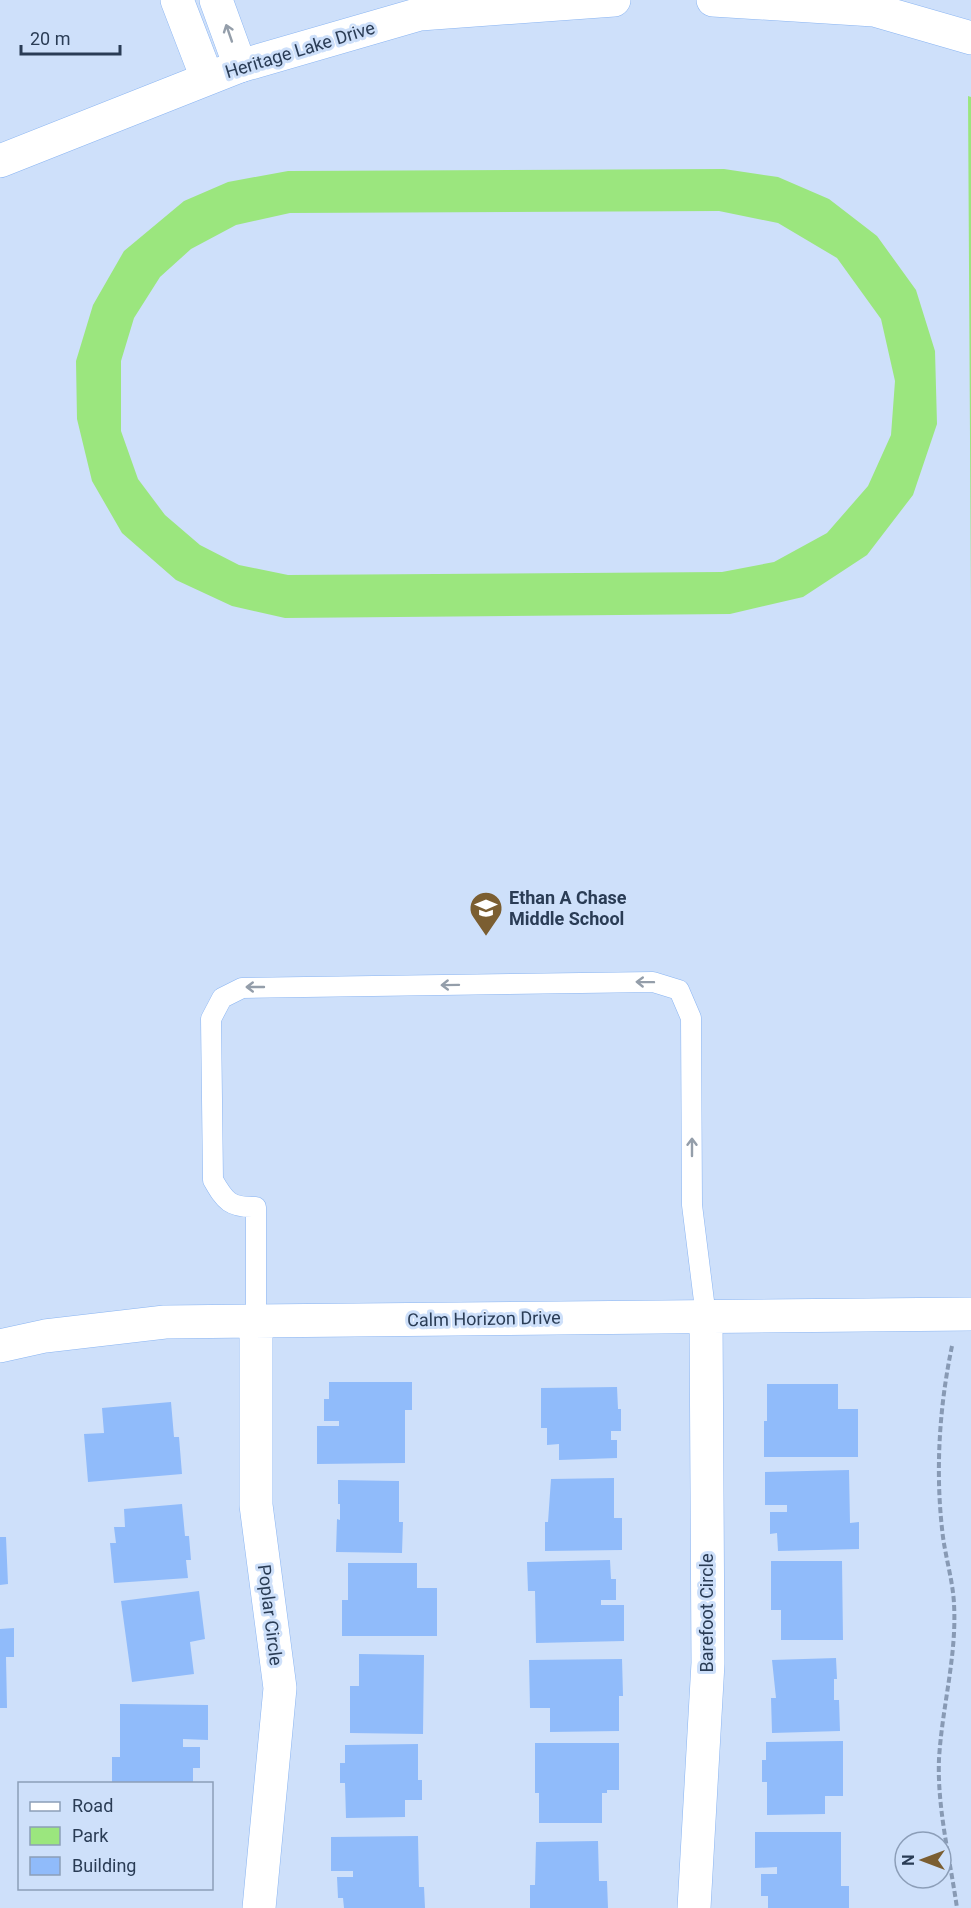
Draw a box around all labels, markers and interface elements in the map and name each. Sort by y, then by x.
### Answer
street label: Heritage Lake Drive [222,17,377,82]
scale bar [21,18,120,56]
one-way arrow [222,24,233,43]
text: 20 m [30,28,70,49]
place label: Ethan A Chase Middle School [509,887,627,929]
school or university icon: Ethan A Chase Middle School [468,890,504,937]
one-way arrow [635,977,655,988]
one-way arrow [440,979,460,991]
one-way arrow [245,982,265,993]
one-way arrow [686,1137,698,1157]
street label: Calm Horizon Drive [407,1307,561,1330]
street label: Barefoot Circle [696,1554,717,1673]
street label: Poplar Circle [254,1563,287,1667]
legend [18,1782,213,1890]
text: Road [72,1795,113,1816]
text: Park [72,1825,109,1846]
north arrow [893,1830,953,1890]
text: N [899,1854,918,1866]
text: Building [72,1855,136,1876]

